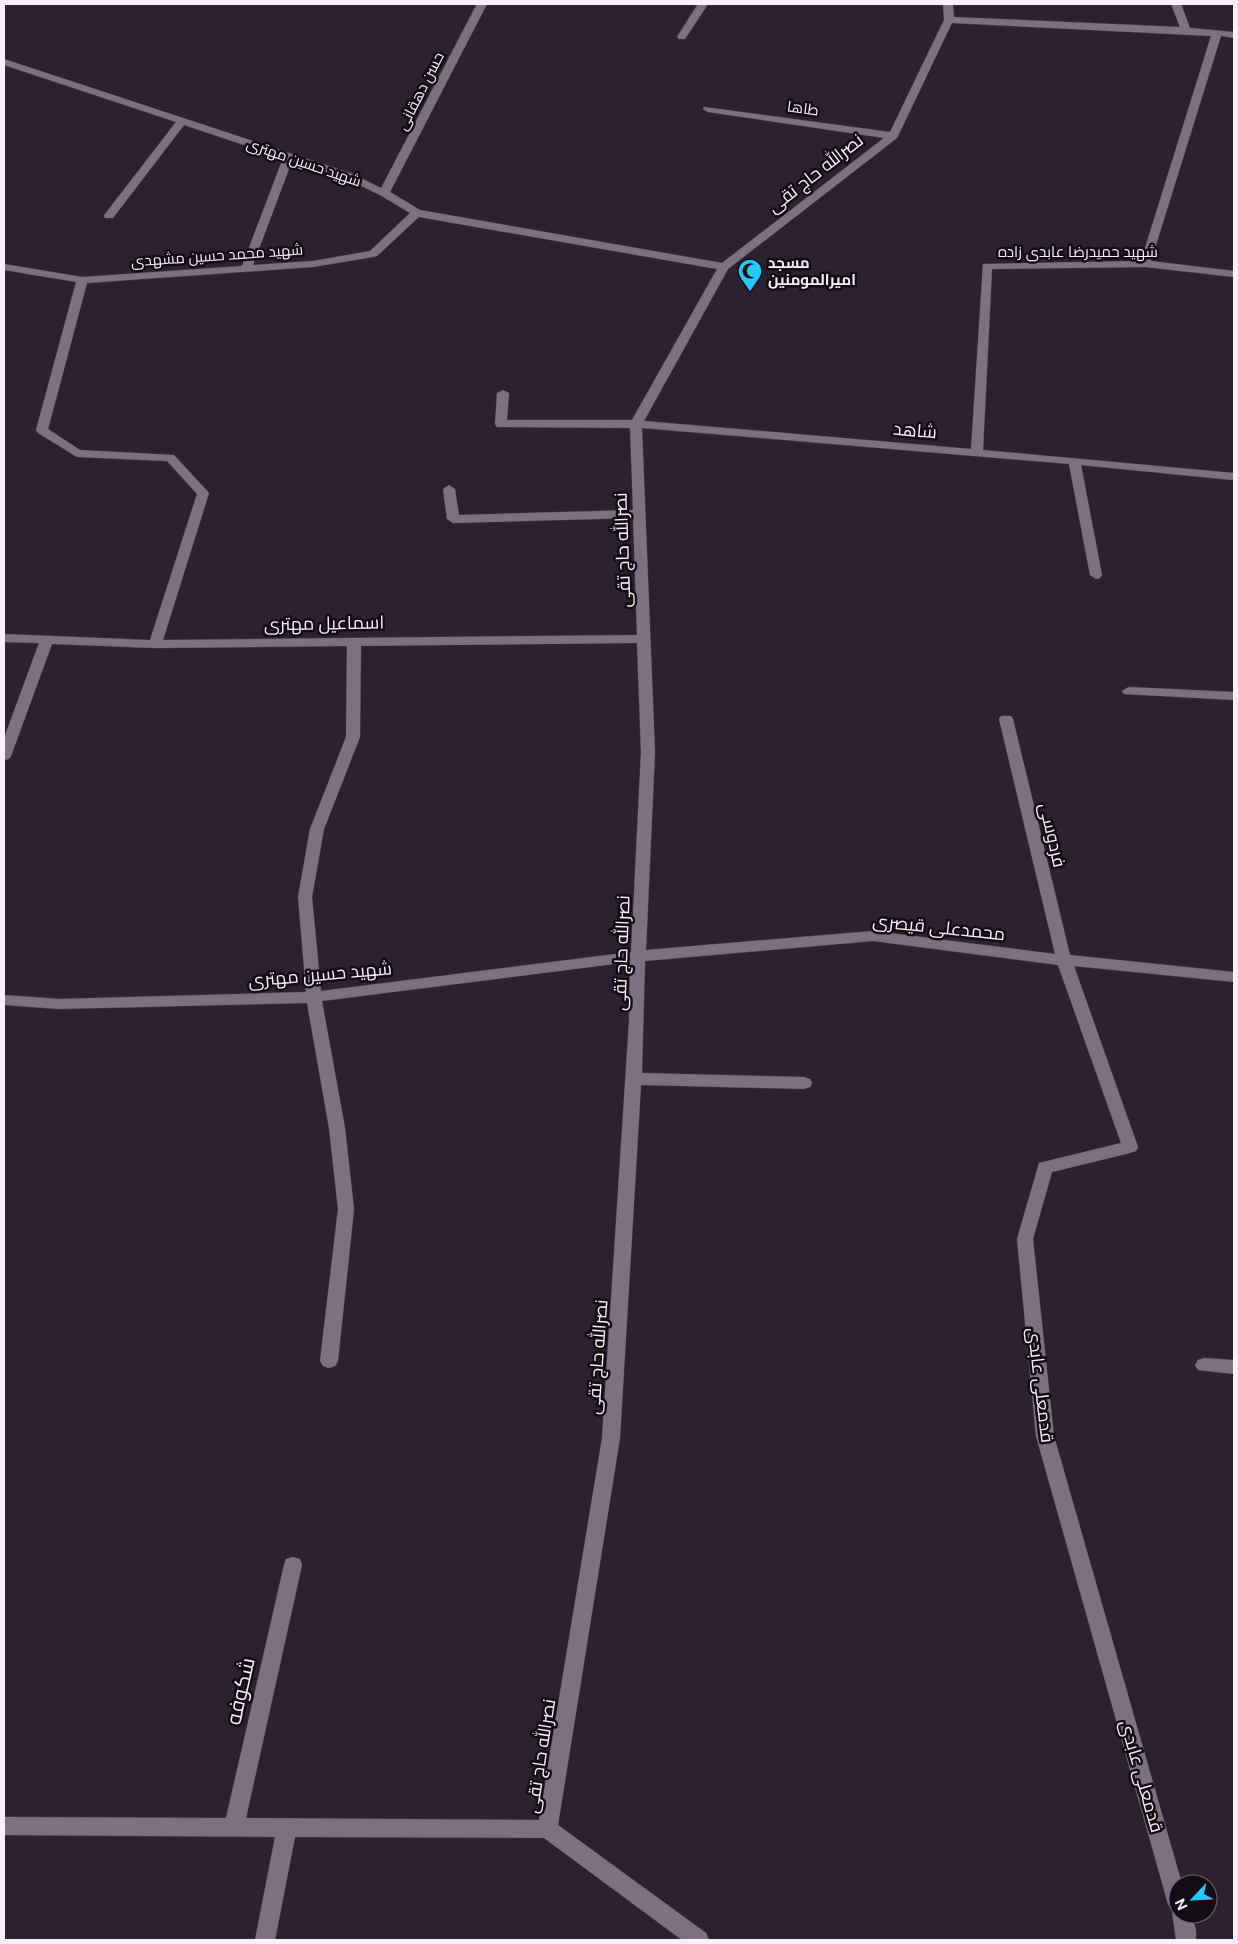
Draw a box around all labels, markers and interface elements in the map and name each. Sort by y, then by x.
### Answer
street label: حسن دهقانی [393,49,449,134]
street label: طاها [786,97,820,119]
street label: نصرالله حاج تقی [762,128,868,218]
street label: شهید حسین مهتری [244,134,364,191]
street label: شهید محمد حسین مشهدی [130,241,304,271]
street label: شهید حمیدرضا عابدی زاده [998,243,1158,262]
place label: مسجد امیرالمومنین [768,254,856,289]
mosque icon: مسجد امیرالمومنین [737,258,763,292]
street label: شاهد [892,418,938,442]
street label: نصرالله حاج تقی [608,492,637,608]
street label: اسماعیل مهتری [264,611,384,636]
street label: فردوسی [1034,801,1071,870]
street label: نصرالله حاج تقی [607,895,636,1011]
street label: محمدعلی قیصری [872,910,1006,945]
street label: شهید حسین مهتری [247,957,393,992]
street label: نصرالله حاج تقی [582,1299,613,1415]
street label: قدمعلی عابدی [1023,1326,1058,1444]
street label: شکوفه [220,1655,260,1727]
street label: نصرالله حاج تقی [520,1697,561,1815]
street label: قدمعلی عابدی [1115,1717,1168,1835]
north arrow [1168,1874,1218,1924]
text: N [1172,1896,1191,1913]

